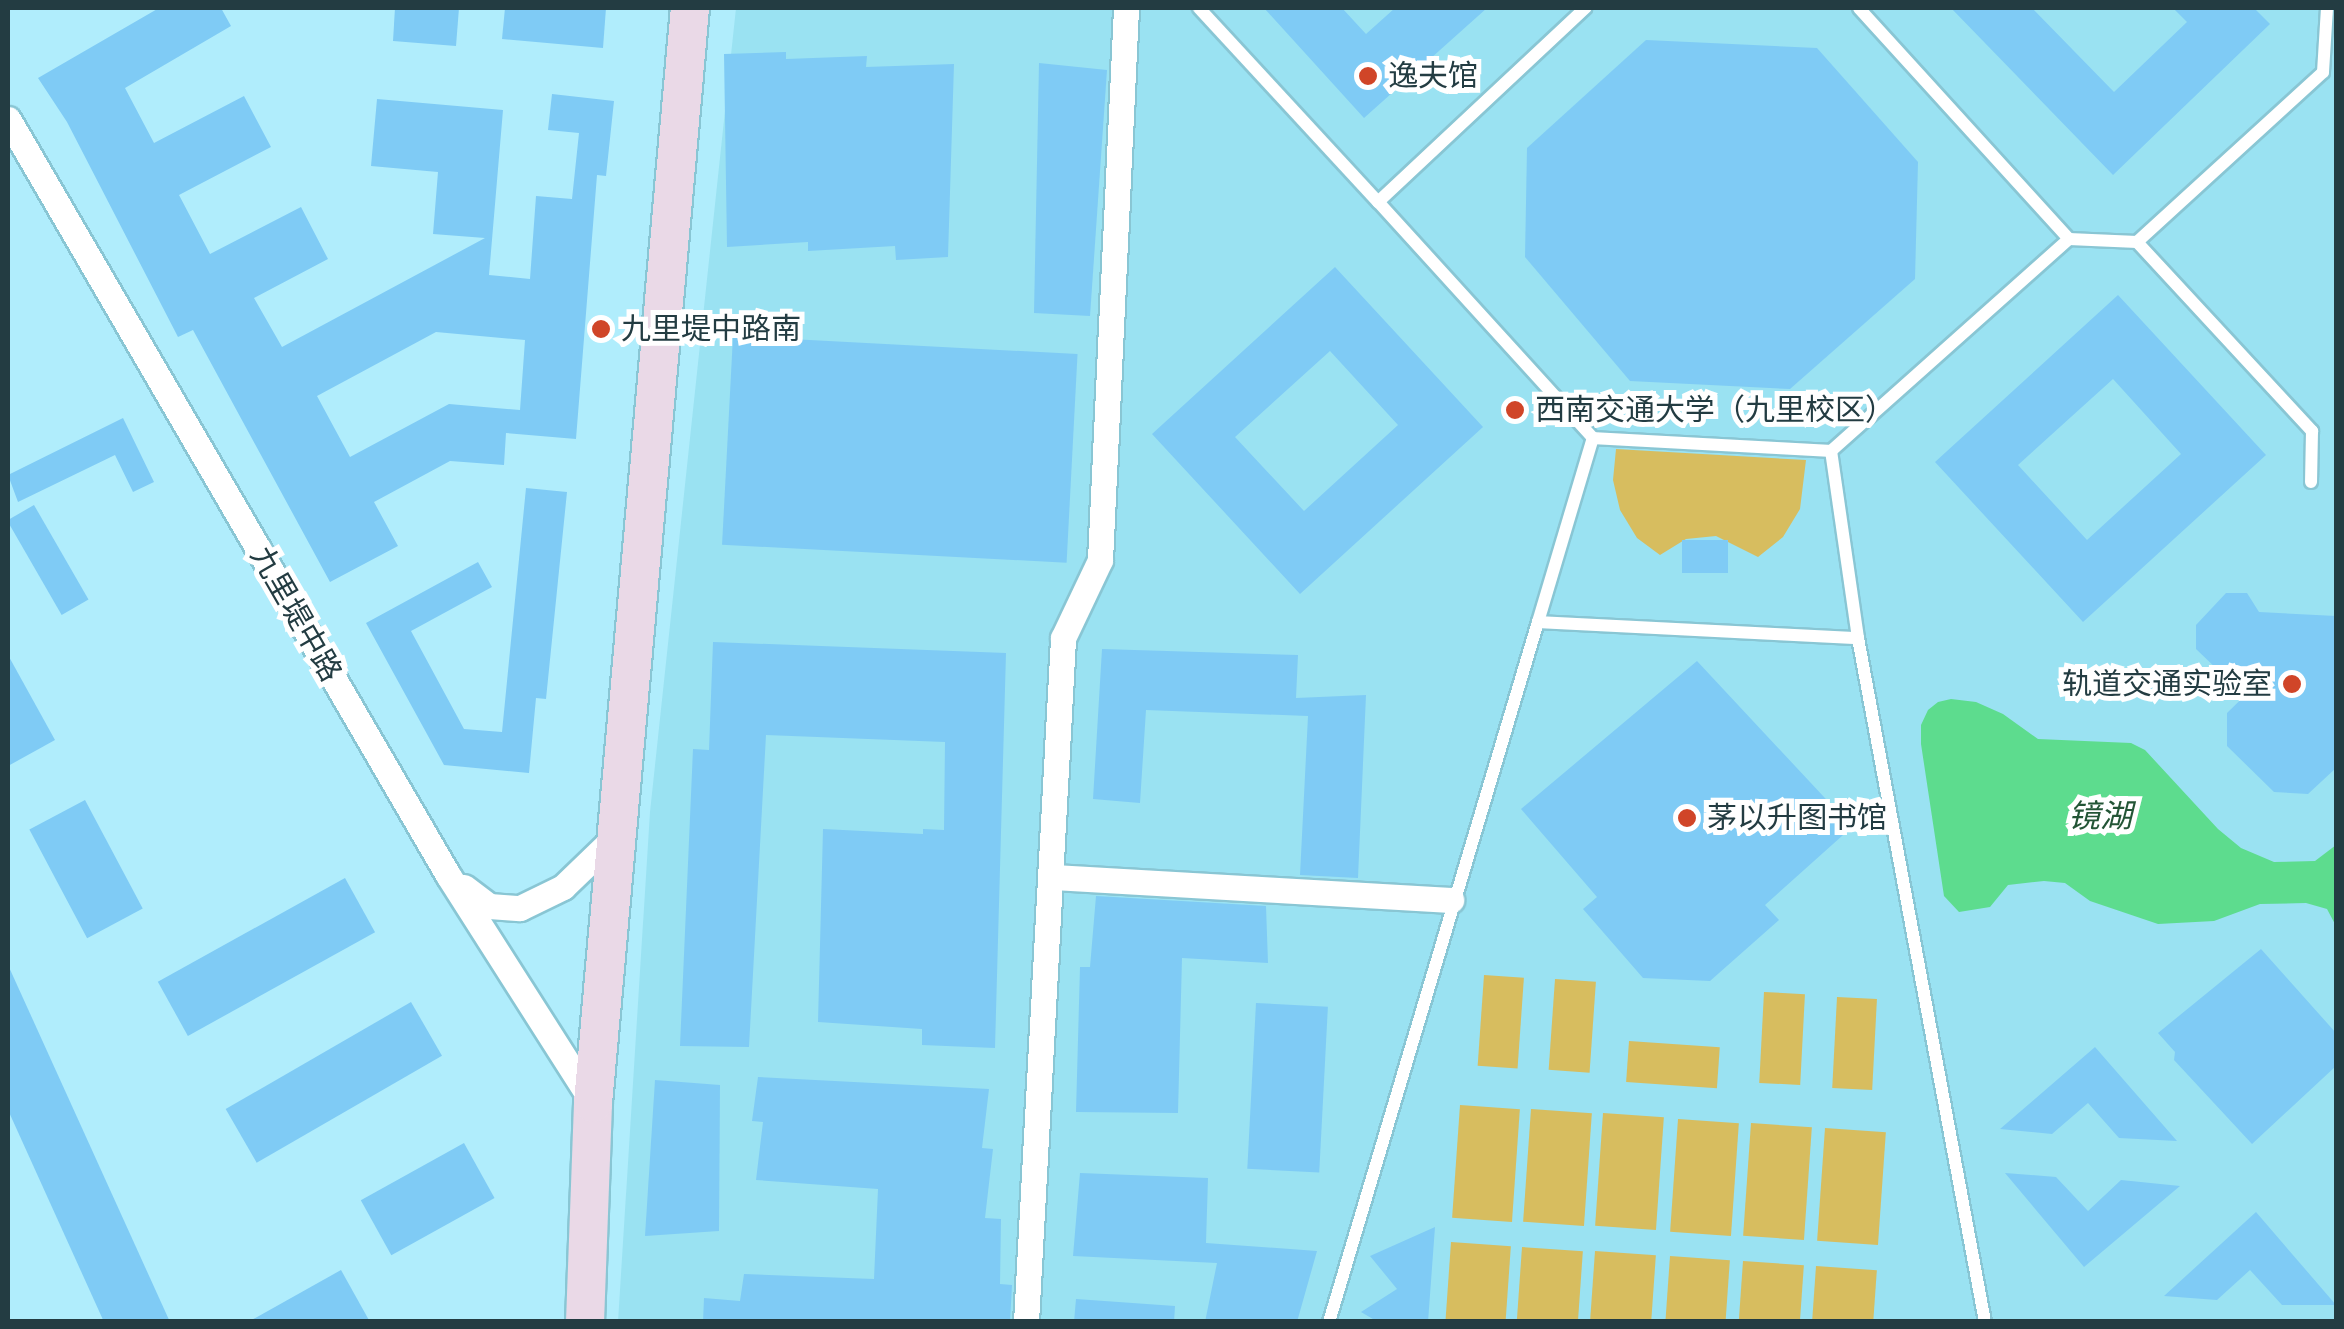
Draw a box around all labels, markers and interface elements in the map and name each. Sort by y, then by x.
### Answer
place label: 逸夫馆 [1388,58,1478,94]
marker: 逸夫馆 [1357,65,1379,87]
place label: 九里堤中路南 [621,311,801,347]
marker: 九里堤中路南 [590,318,612,340]
place label: 西南交通大学（九里校区） [1535,392,1895,428]
marker: 西南交通大学（九里校区） [1504,399,1526,421]
street label: 九里堤中路 [243,540,349,688]
place label: 轨道交通实验室 [2062,666,2272,702]
marker: 轨道交通实验室 [2281,673,2303,695]
water label: 镜湖 [2068,797,2132,835]
place label: 茅以升图书馆 [1707,800,1887,836]
marker: 茅以升图书馆 [1676,807,1698,829]

